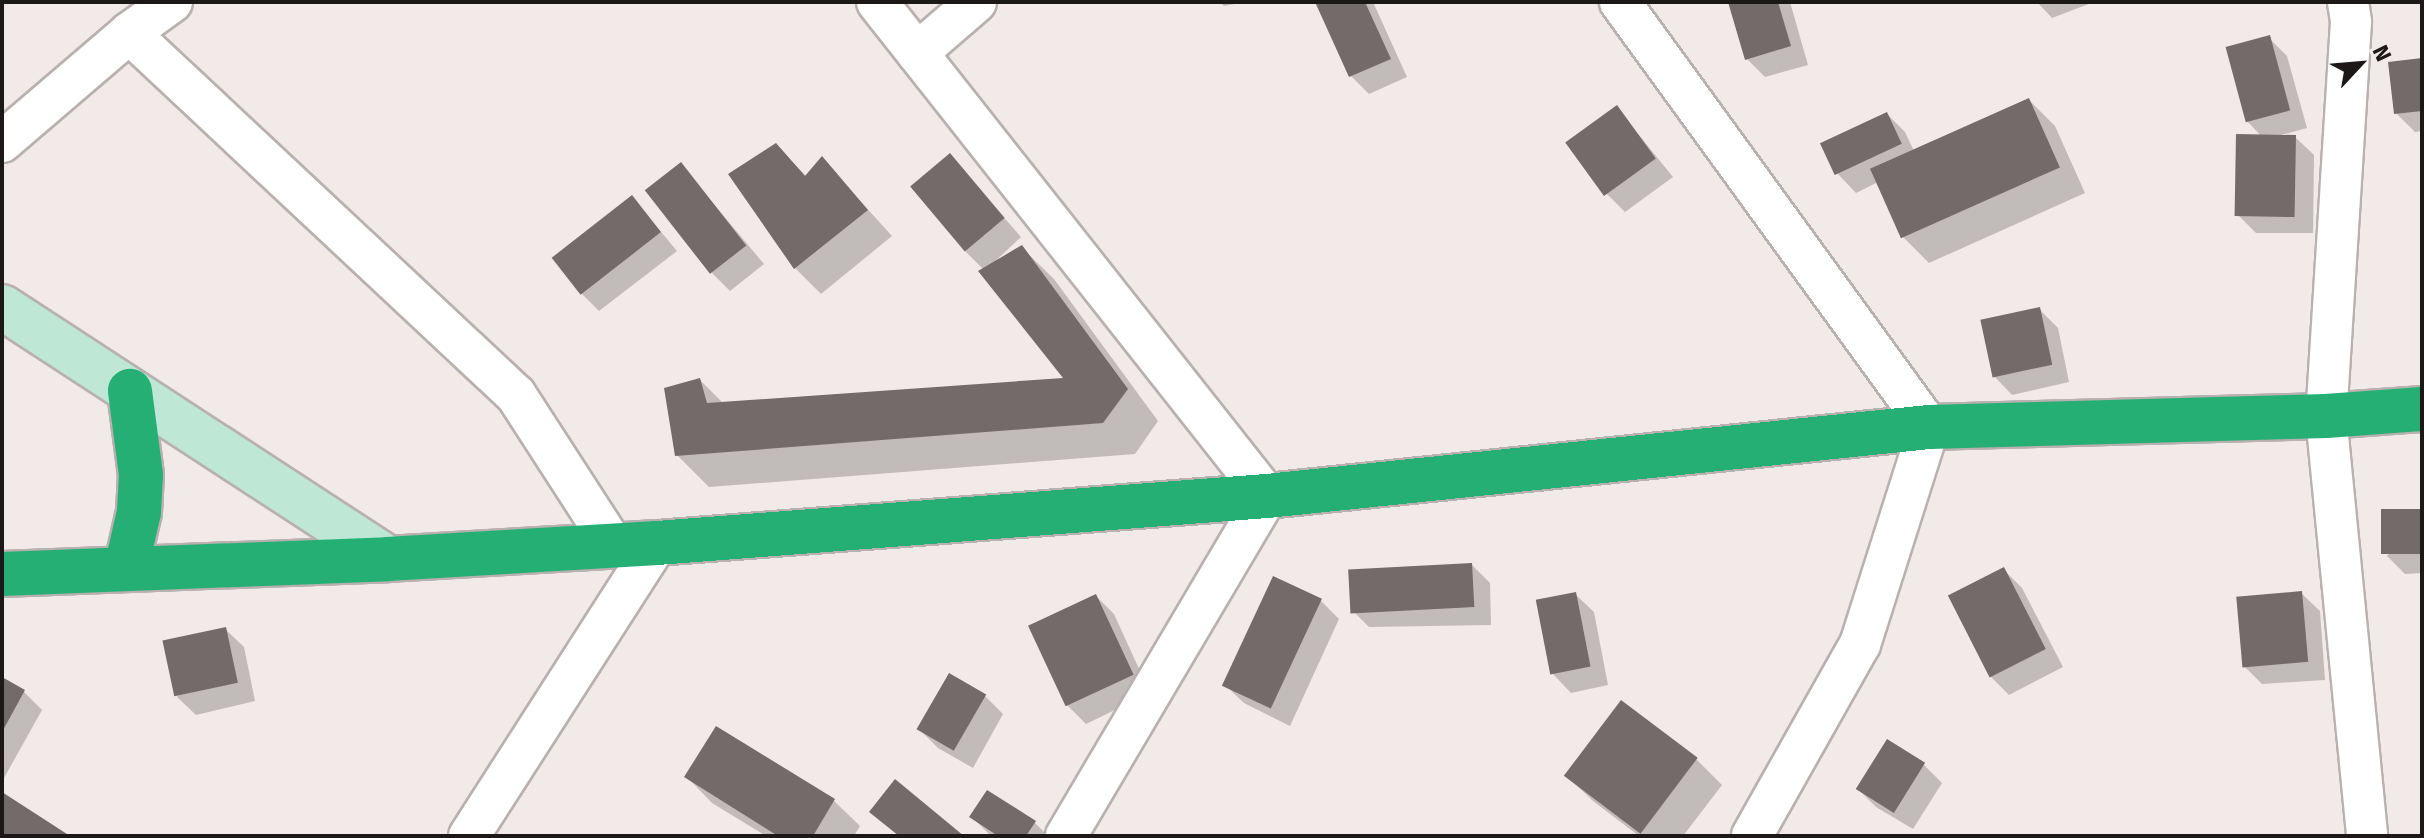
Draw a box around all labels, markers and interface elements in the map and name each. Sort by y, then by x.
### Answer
north arrow [2320,24,2400,104]
text: N [2367,41,2397,66]

